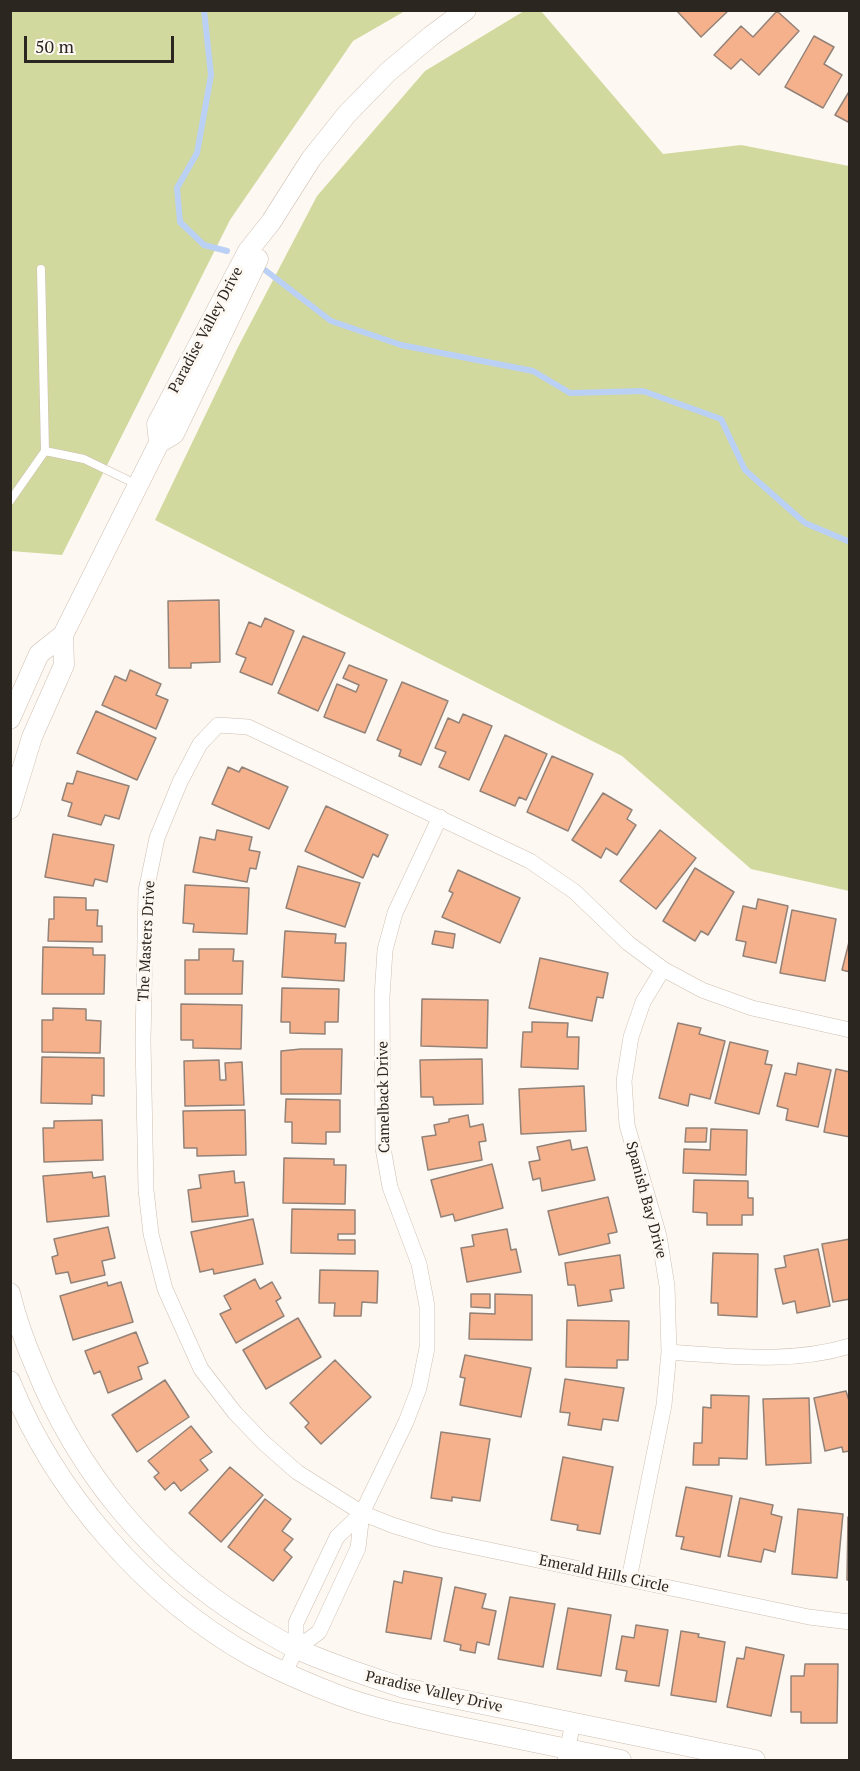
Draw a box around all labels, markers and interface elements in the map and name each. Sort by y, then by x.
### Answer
scale bar [27,24,177,62]
text: 50 m [35,34,74,58]
street label: Paradise Valley Drive [165,264,247,396]
street label: The Masters Drive [135,880,159,1002]
street label: Camelback Drive [374,1041,394,1153]
street label: Spanish Bay Drive [622,1140,670,1260]
street label: Emerald Hills Circle [537,1551,671,1597]
street label: Paradise Valley Drive [364,1667,504,1717]

